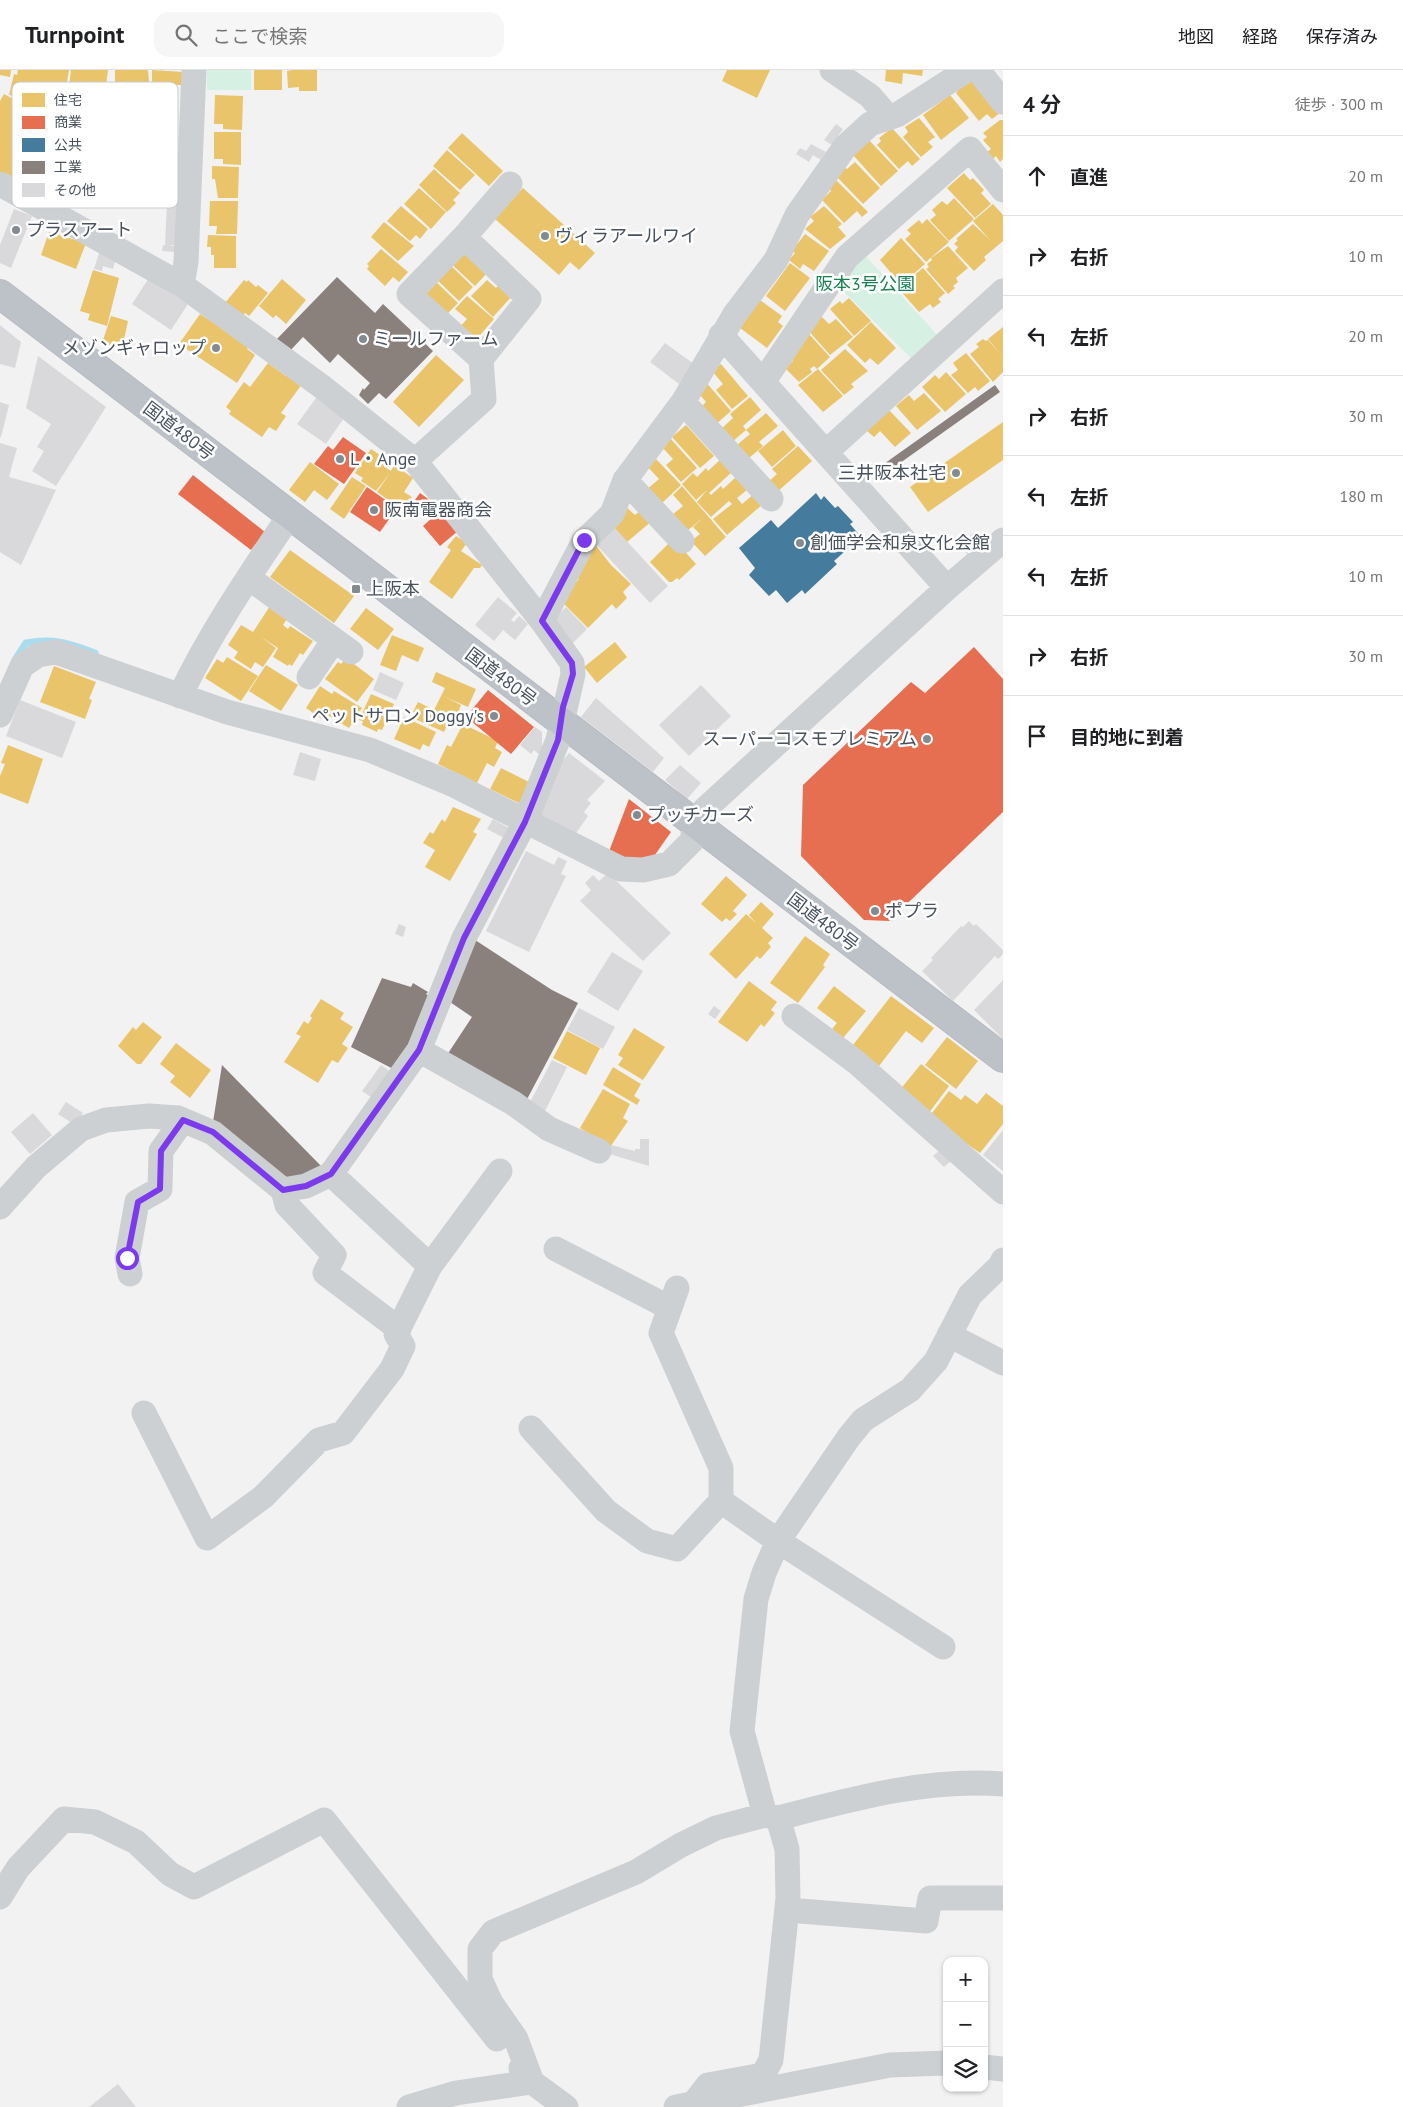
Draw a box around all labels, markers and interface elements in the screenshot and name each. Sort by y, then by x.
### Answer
search box [154,12,504,57]
text: Turnpoint [25,19,124,50]
icon: search [172,21,200,49]
text: ここで検索 [212,24,307,48]
text: 地図 [1178,25,1214,48]
text: 経路 [1242,25,1278,48]
text: 保存済み [1306,25,1378,48]
legend [12,82,178,208]
text: 住宅 [54,91,82,109]
text: 4 分 [1023,91,1061,118]
text: 徒歩 · 300 m [1295,94,1383,114]
text: 商業 [54,113,82,131]
text: 公共 [54,136,82,154]
text: 工業 [54,158,82,176]
icon: ahead [1023,162,1051,190]
text: 直進 [1070,165,1108,189]
text: 20 m [1348,166,1383,186]
text: その他 [54,181,96,199]
place label: プラスアート [26,218,133,241]
marker: プラスアート [10,224,22,236]
place label: ヴィラアールワイ [555,224,698,247]
marker: ヴィラアールワイ [539,230,551,242]
icon: right [1023,242,1051,270]
text: 右折 [1070,245,1108,269]
text: 10 m [1348,246,1383,266]
park label: 阪本3号公園 [815,272,915,295]
icon: left [1023,322,1051,350]
text: 左折 [1070,325,1108,349]
text: 20 m [1348,326,1383,346]
place label: ミールファーム [373,327,498,350]
marker: ミールファーム [357,333,369,345]
place label: メゾンギャロップ [62,336,206,359]
marker: メゾンギャロップ [210,342,222,354]
street label: 国道480号 [139,396,220,465]
icon: right [1023,402,1051,430]
text: 右折 [1070,405,1108,429]
text: 30 m [1348,406,1383,426]
place label: L・Ange [350,447,417,470]
marker: L・Ange [334,453,346,465]
place label: 三井阪本社宅 [838,461,946,484]
marker: 三井阪本社宅 [950,467,962,479]
icon: left [1023,482,1051,510]
text: 左折 [1070,485,1108,509]
text: 180 m [1340,486,1383,506]
place label: 阪南電器商会 [384,498,492,521]
marker: 阪南電器商会 [368,504,380,516]
route end [573,529,596,552]
place label: 創価学会和泉文化会館 [810,531,990,554]
marker: 創価学会和泉文化会館 [794,537,806,549]
icon: left [1023,562,1051,590]
text: 左折 [1070,565,1108,589]
text: 10 m [1348,566,1383,586]
place label: 上阪本 [366,577,420,600]
marker: 上阪本 [350,583,362,595]
street label: 国道480号 [461,642,542,711]
icon: right [1023,642,1051,670]
text: 右折 [1070,645,1108,669]
text: 30 m [1348,646,1383,666]
place label: ペットサロン Doggy's [312,704,484,727]
marker: ペットサロン Doggy's [488,710,500,722]
icon: arrive [1023,722,1051,750]
text: 目的地に到着 [1070,725,1184,749]
place label: スーパーコスモプレミアム [702,727,917,750]
marker: スーパーコスモプレミアム [921,733,933,745]
place label: プッチカーズ [647,803,754,826]
marker: プッチカーズ [631,809,643,821]
street label: 国道480号 [783,887,864,956]
place label: ポプラ [885,899,939,922]
marker: ポプラ [869,905,881,917]
route start [116,1247,139,1270]
map controls [943,1957,988,2092]
button: + [943,1957,988,2002]
button: − [943,2002,988,2047]
button: layers [943,2047,988,2092]

